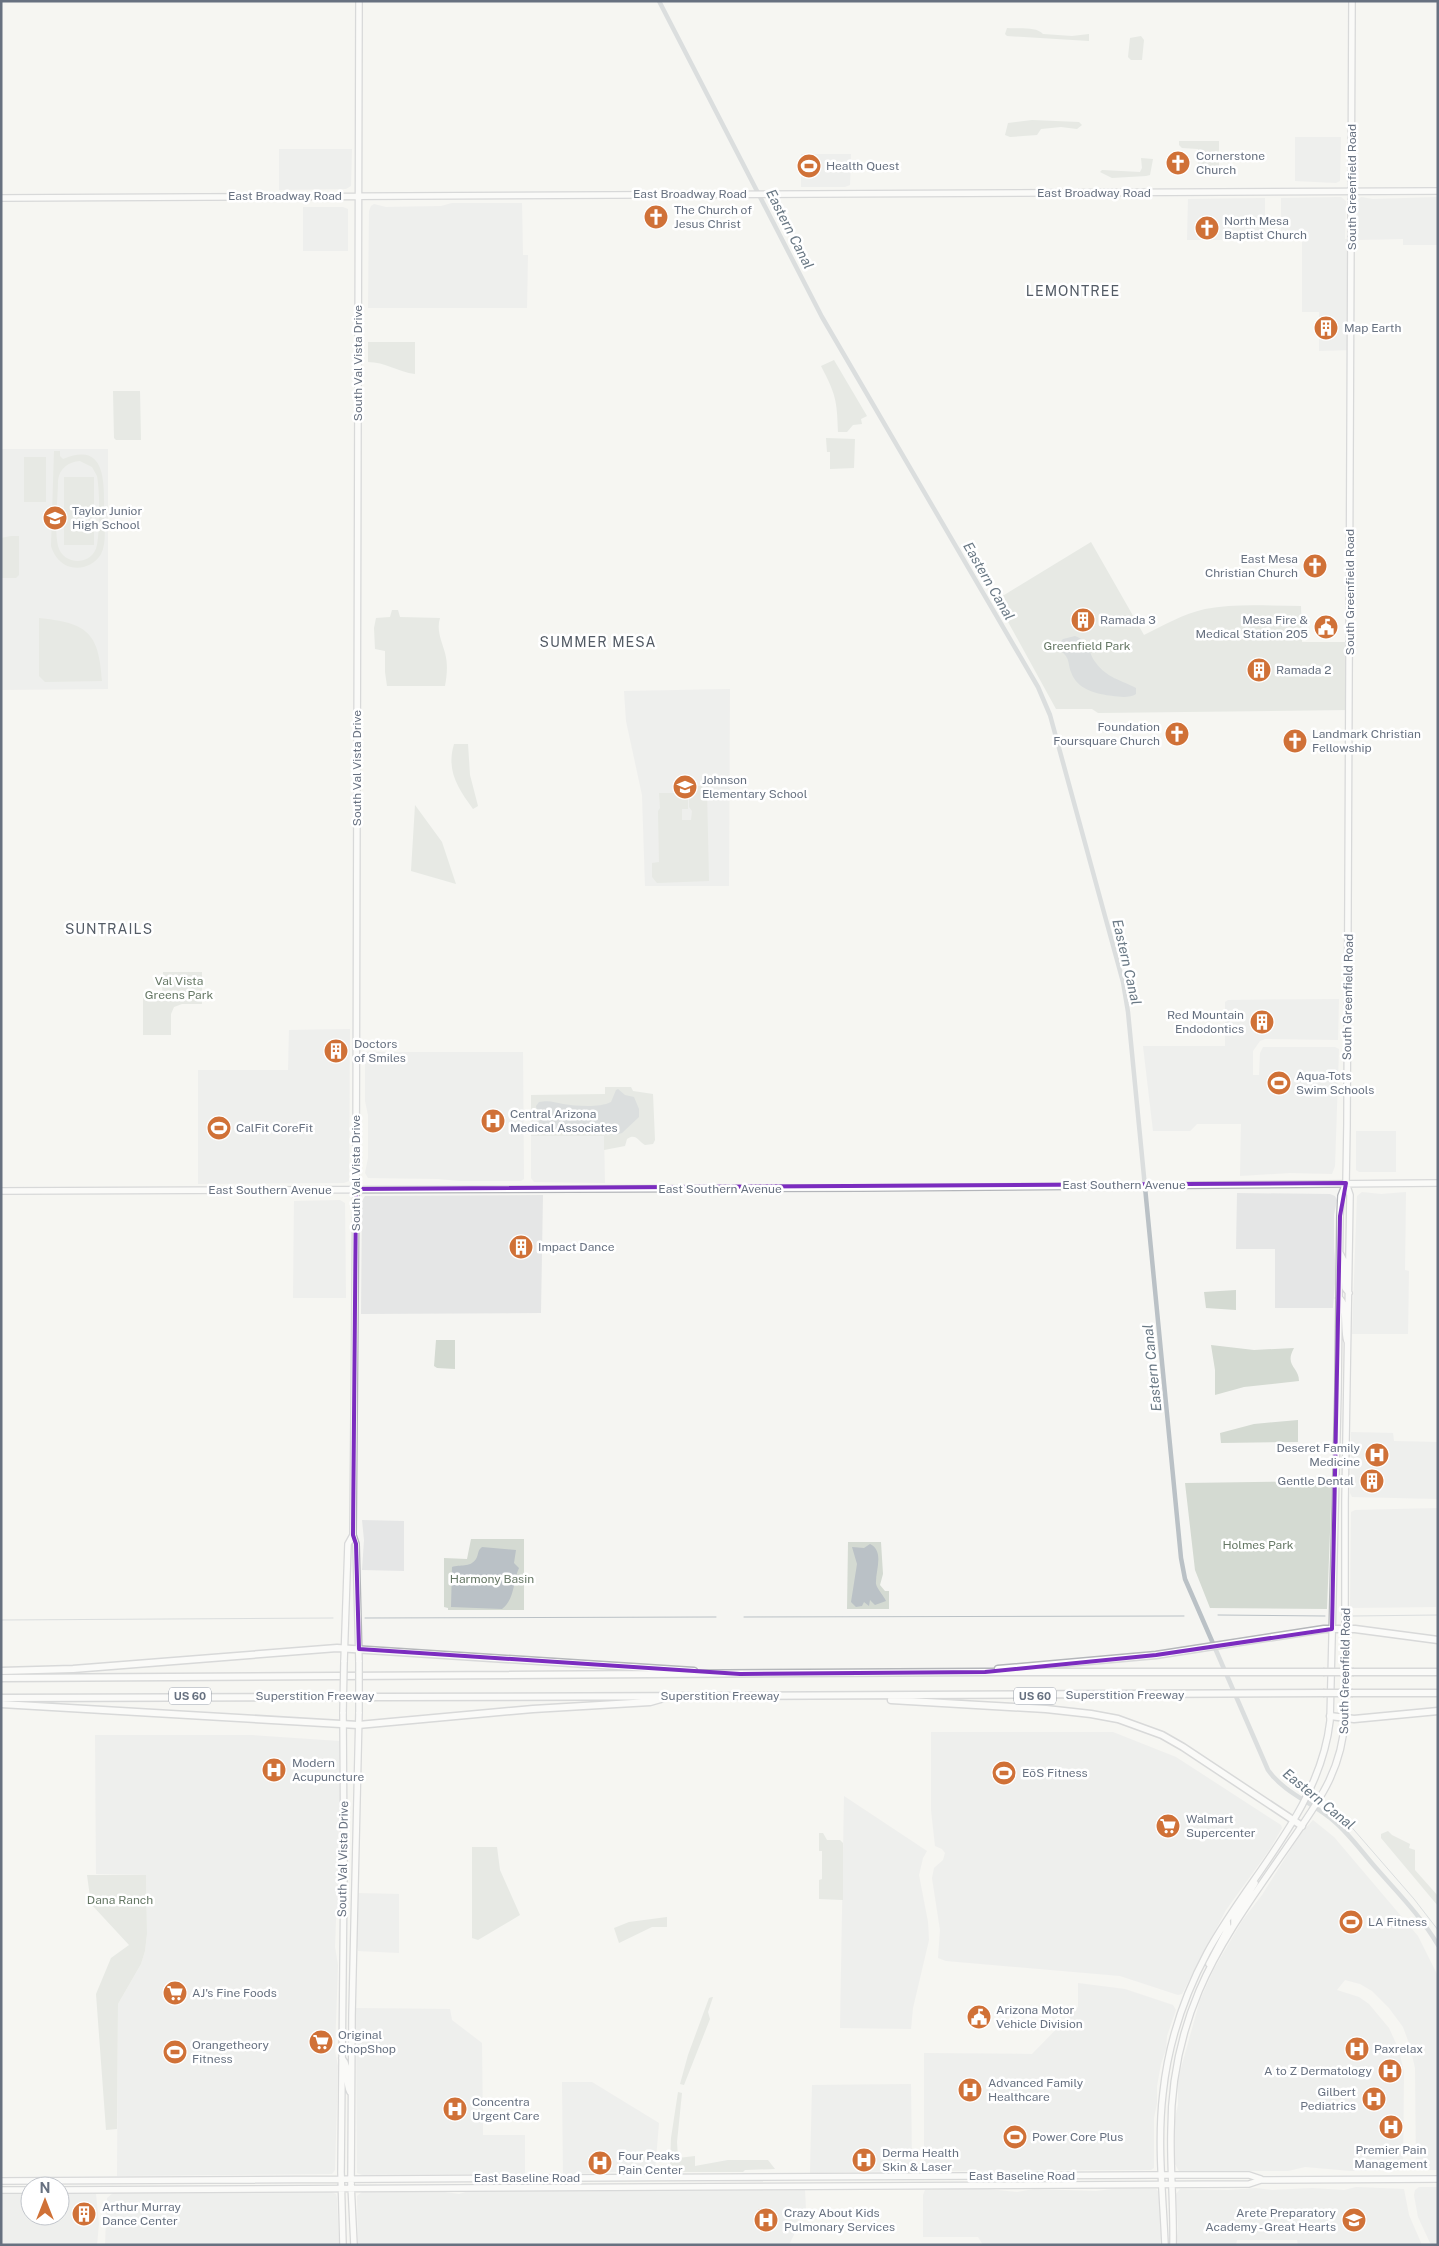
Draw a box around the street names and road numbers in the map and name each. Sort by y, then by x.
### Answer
street label: South Greenfield Road [1345,124,1359,250]
street label: East Broadway Road [1037,186,1151,200]
street label: East Broadway Road [633,187,747,201]
street label: East Broadway Road [228,189,342,203]
street label: South Val Vista Drive [351,305,365,421]
street label: South Greenfield Road [1343,529,1357,655]
street label: South Val Vista Drive [350,710,364,826]
street label: South Greenfield Road [1340,934,1356,1060]
street label: South Val Vista Drive [349,1115,363,1231]
street label: East Southern Avenue [1062,1178,1186,1192]
street label: East Southern Avenue [658,1182,782,1196]
street label: East Southern Avenue [208,1183,332,1197]
street label: South Greenfield Road [1337,1608,1353,1734]
road number: US 60 [169,1688,211,1704]
road number: US 60 [1014,1688,1056,1704]
street label: Superstition Freeway [1066,1688,1185,1702]
street label: Superstition Freeway [256,1689,375,1703]
street label: Superstition Freeway [661,1689,780,1703]
street label: South Val Vista Drive [335,1801,351,1917]
street label: East Baseline Road [969,2169,1075,2183]
street label: East Baseline Road [474,2171,580,2185]

